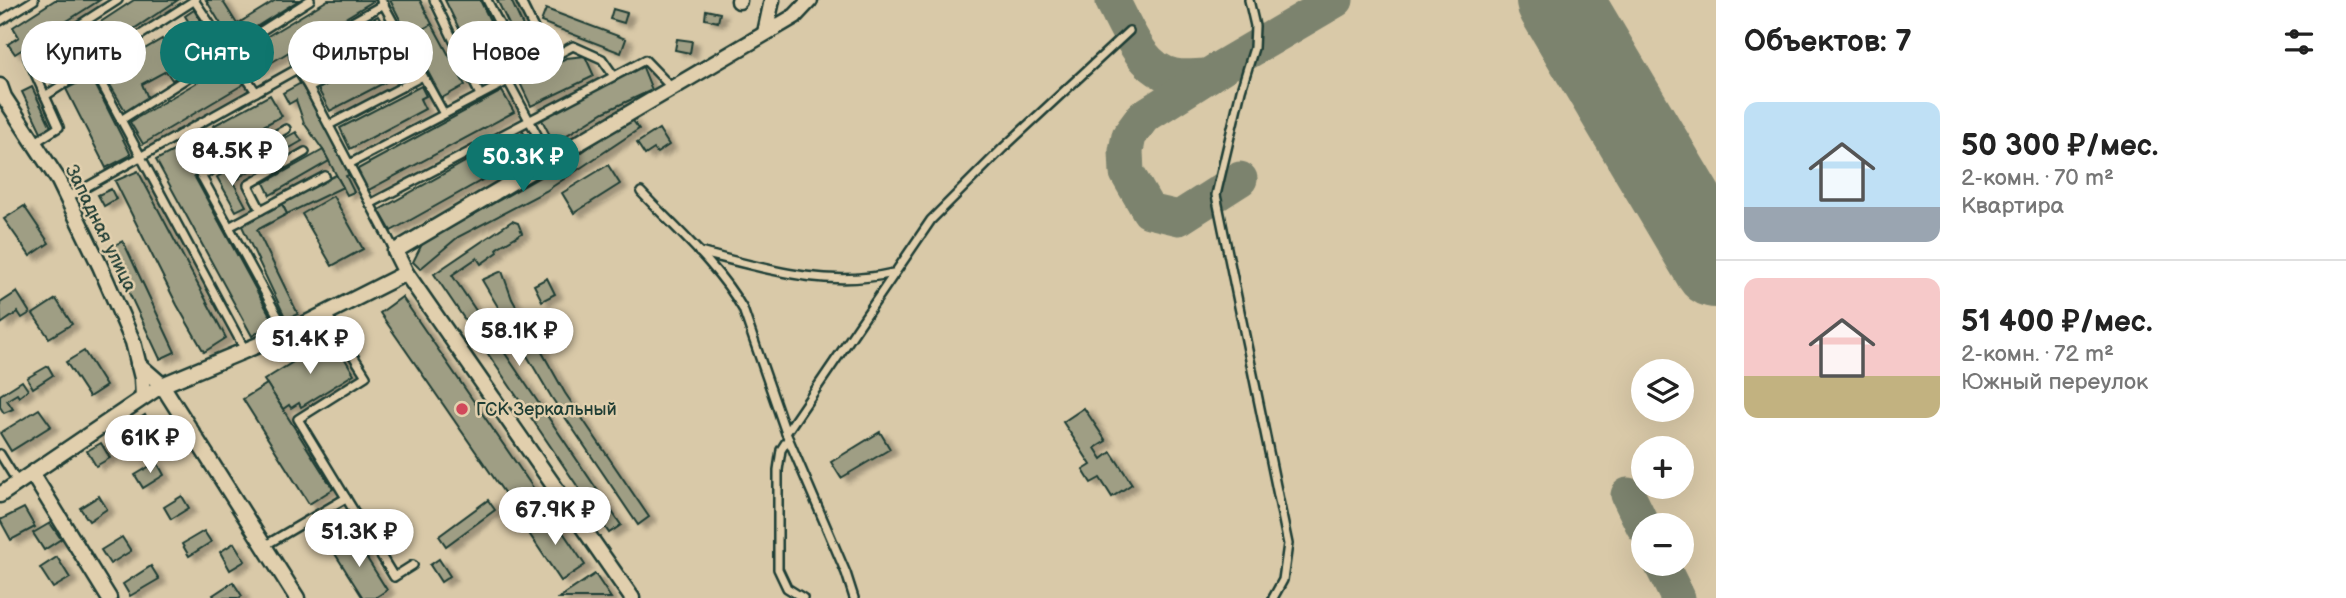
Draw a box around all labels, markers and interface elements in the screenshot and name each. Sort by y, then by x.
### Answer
chip: Купить [21,21,146,84]
chip: Снять [160,21,274,84]
chip: Фильтры [288,21,433,84]
chip: Новое [447,21,564,84]
icon: filters [2280,23,2318,61]
text: Объектов: 7 [1744,24,1912,60]
pin: 84.5K ₽ [167,128,297,188]
text: 50 300 ₽/мес. [1961,128,2158,164]
icon: home [1800,130,1884,214]
pin: 50.3K ₽ [458,134,588,194]
text: 84.5K ₽ [192,137,272,165]
text: 50.3K ₽ [482,143,564,171]
street label: Западная улица [61,161,141,295]
text: 2-комн. · 70 m² [1961,164,2114,192]
text: Квартира [1961,192,2064,220]
text: 51 400 ₽/мес. [1961,304,2153,340]
icon: home [1800,306,1884,390]
pin: 58.1K ₽ [454,308,584,368]
pin: 51.4K ₽ [245,316,375,376]
text: 58.1K ₽ [480,317,558,345]
text: 51.4K ₽ [272,325,348,353]
text: 2-комн. · 72 m² [1961,340,2114,368]
map controls [1631,359,1694,576]
button: layers [1631,359,1694,422]
text: Южный переулок [1961,368,2148,396]
place label: ГСК Зеркальный [476,399,617,420]
marker: ГСК Зеркальный [454,401,470,417]
pin: 61K ₽ [101,416,199,475]
text: 61K ₽ [121,424,179,452]
button: + [1631,436,1694,499]
pin: 67.9K ₽ [490,488,620,547]
text: 67.9K ₽ [515,496,595,524]
pin: 51.3K ₽ [294,510,424,569]
button: − [1631,513,1694,576]
text: 51.3K ₽ [321,518,397,546]

